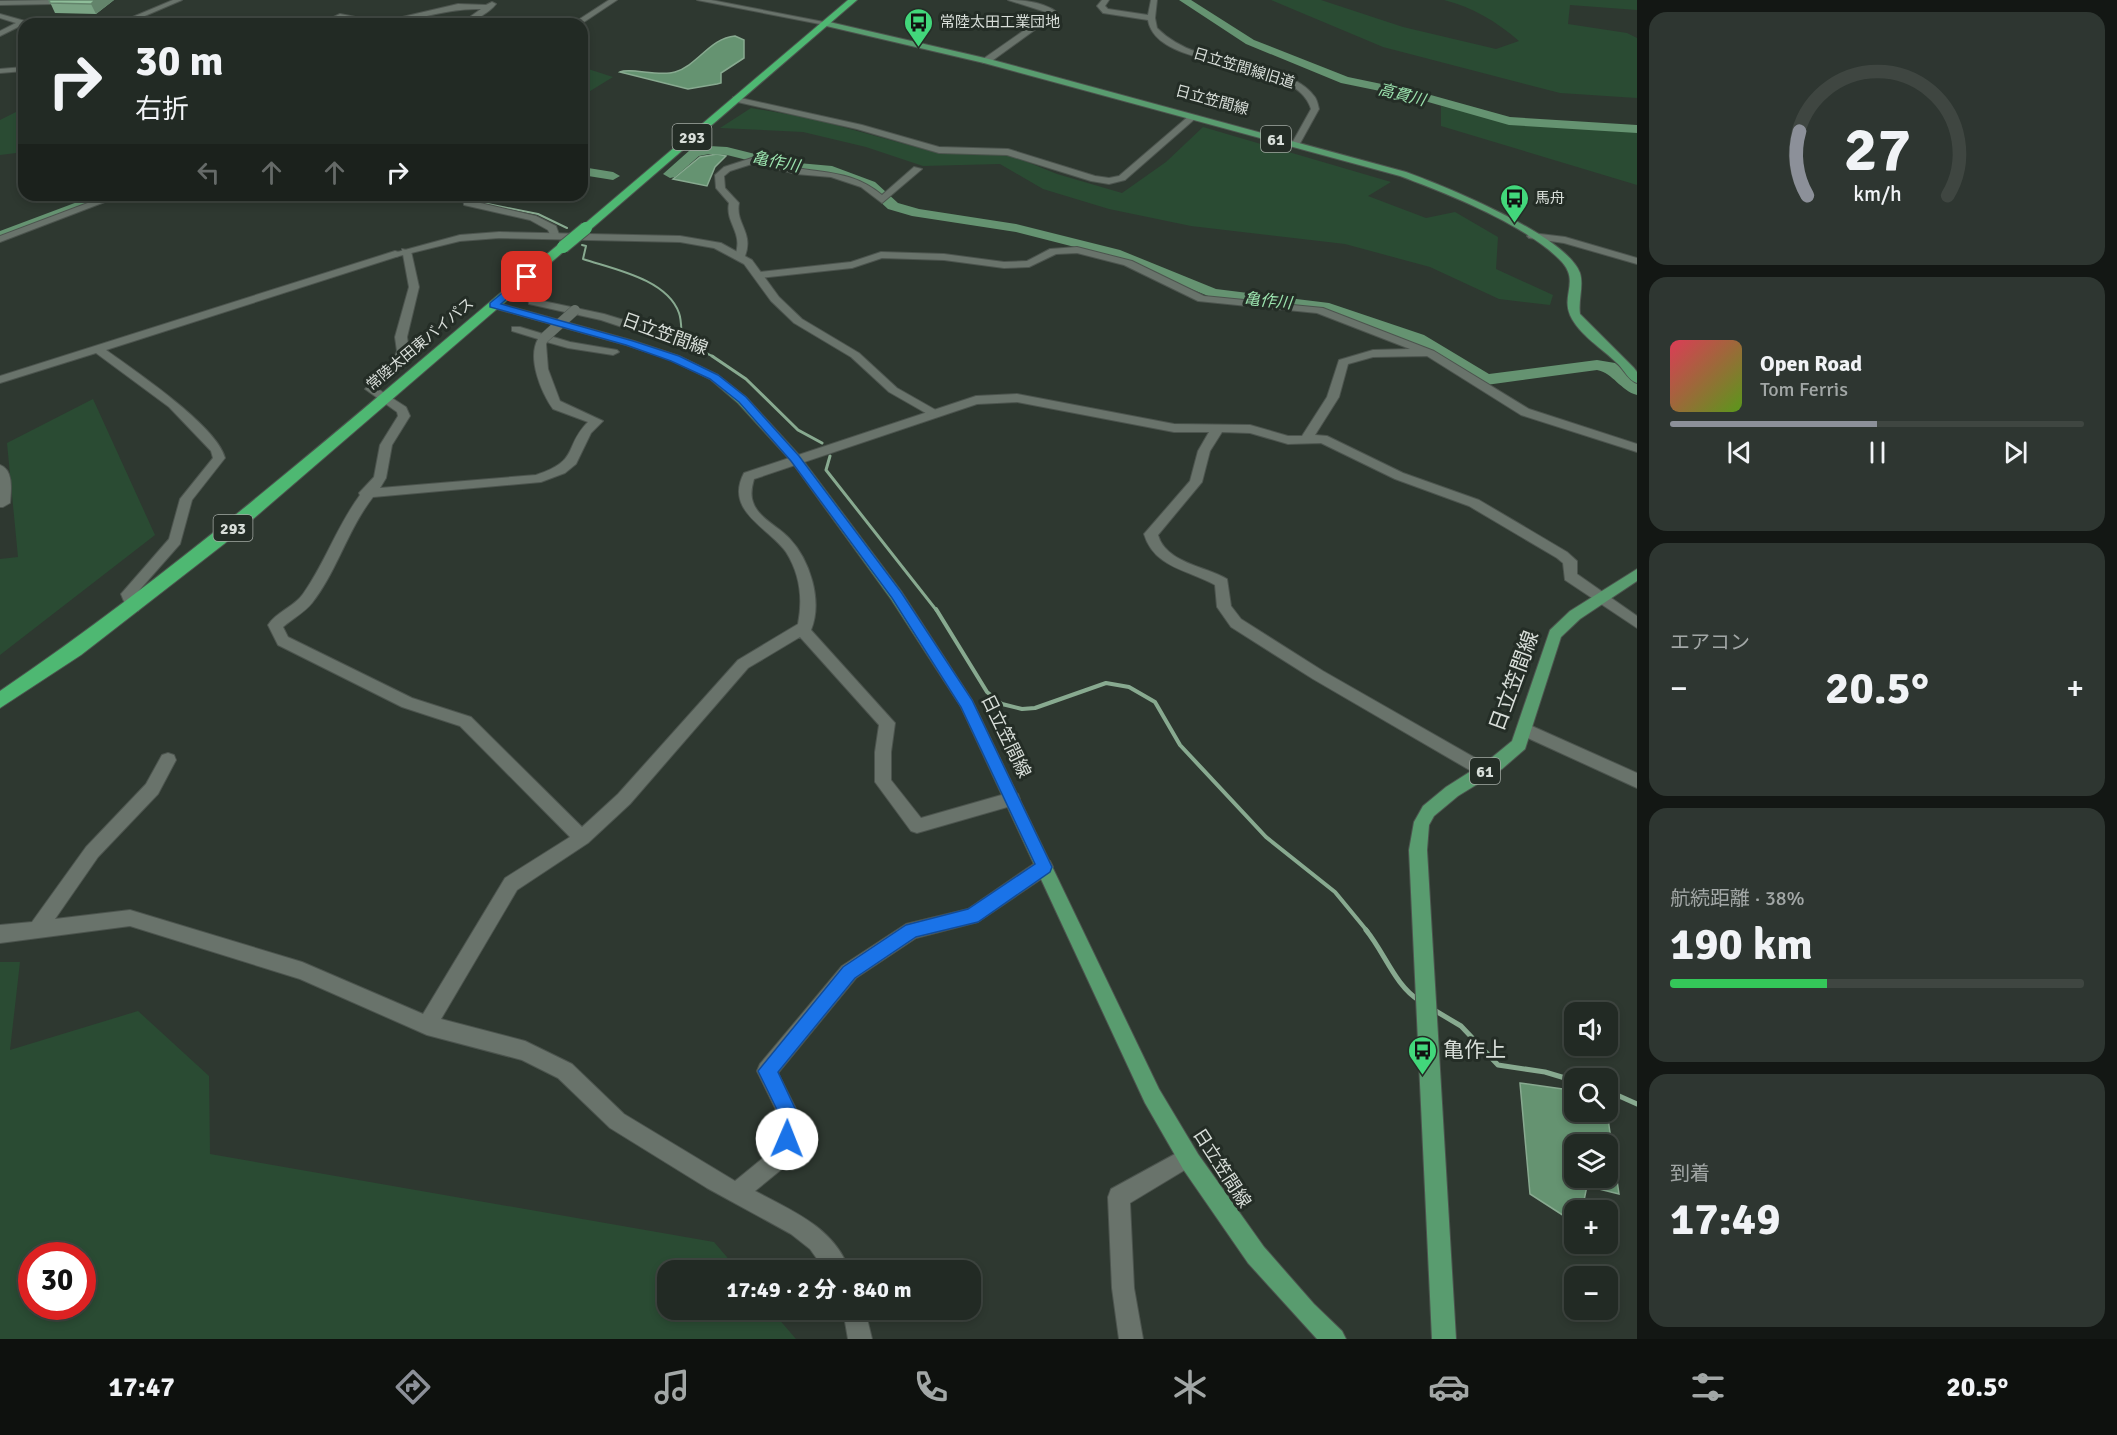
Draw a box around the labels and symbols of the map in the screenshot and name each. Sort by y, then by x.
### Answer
bus stop icon: 常陸太田工業団地 [903,6,935,48]
place label: 常陸太田工業団地 [940,13,1060,31]
street label: 日立笠間線旧道 [1191,44,1297,92]
water label: 高貫川 [1376,79,1429,111]
street label: 日立笠間線 [1173,82,1251,118]
road number: 293 [672,124,712,150]
road number: 61 [1261,126,1291,152]
water label: 亀作川 [750,148,803,177]
bus stop icon: 馬舟 [1498,182,1530,224]
place label: 馬舟 [1535,189,1565,207]
pin [501,251,552,302]
water label: 亀作川 [1243,289,1295,314]
street label: 常陸太田東バイパス [363,294,477,394]
street label: 日立笠間線 [619,308,711,360]
road number: 293 [214,515,252,541]
street label: 日立笠間線 [1484,627,1544,735]
street label: 日立笠間線 [976,691,1036,781]
road number: 61 [1470,758,1500,784]
bus stop icon: 亀作上 [1406,1034,1438,1076]
place label: 亀作上 [1443,1037,1506,1063]
position arrow [755,1107,819,1171]
street label: 日立笠間線 [1188,1124,1256,1212]
speed limit sign: 30 [18,1242,96,1320]

